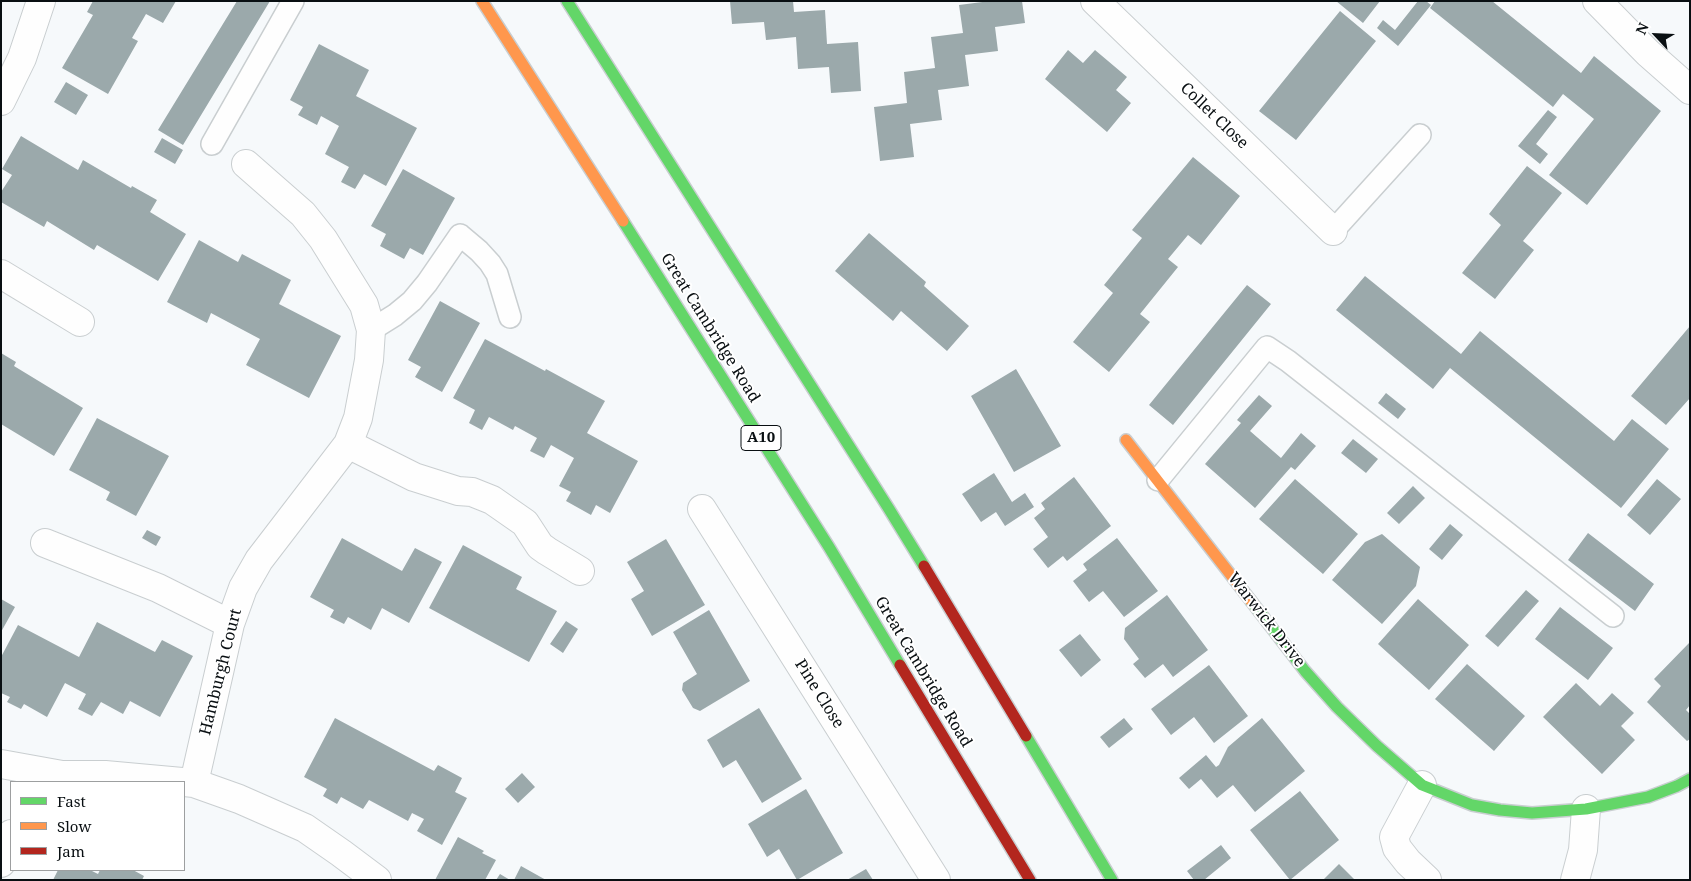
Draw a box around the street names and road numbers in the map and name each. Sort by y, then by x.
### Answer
street label: Collet Close [1176,79,1252,153]
street label: Great Cambridge Road [656,250,764,406]
road number: A10 [741,426,781,450]
street label: Warwick Drive [1223,569,1309,671]
street label: Great Cambridge Road [870,593,976,751]
street label: Hamburgh Court [196,607,246,737]
street label: Pine Close [790,656,848,732]

